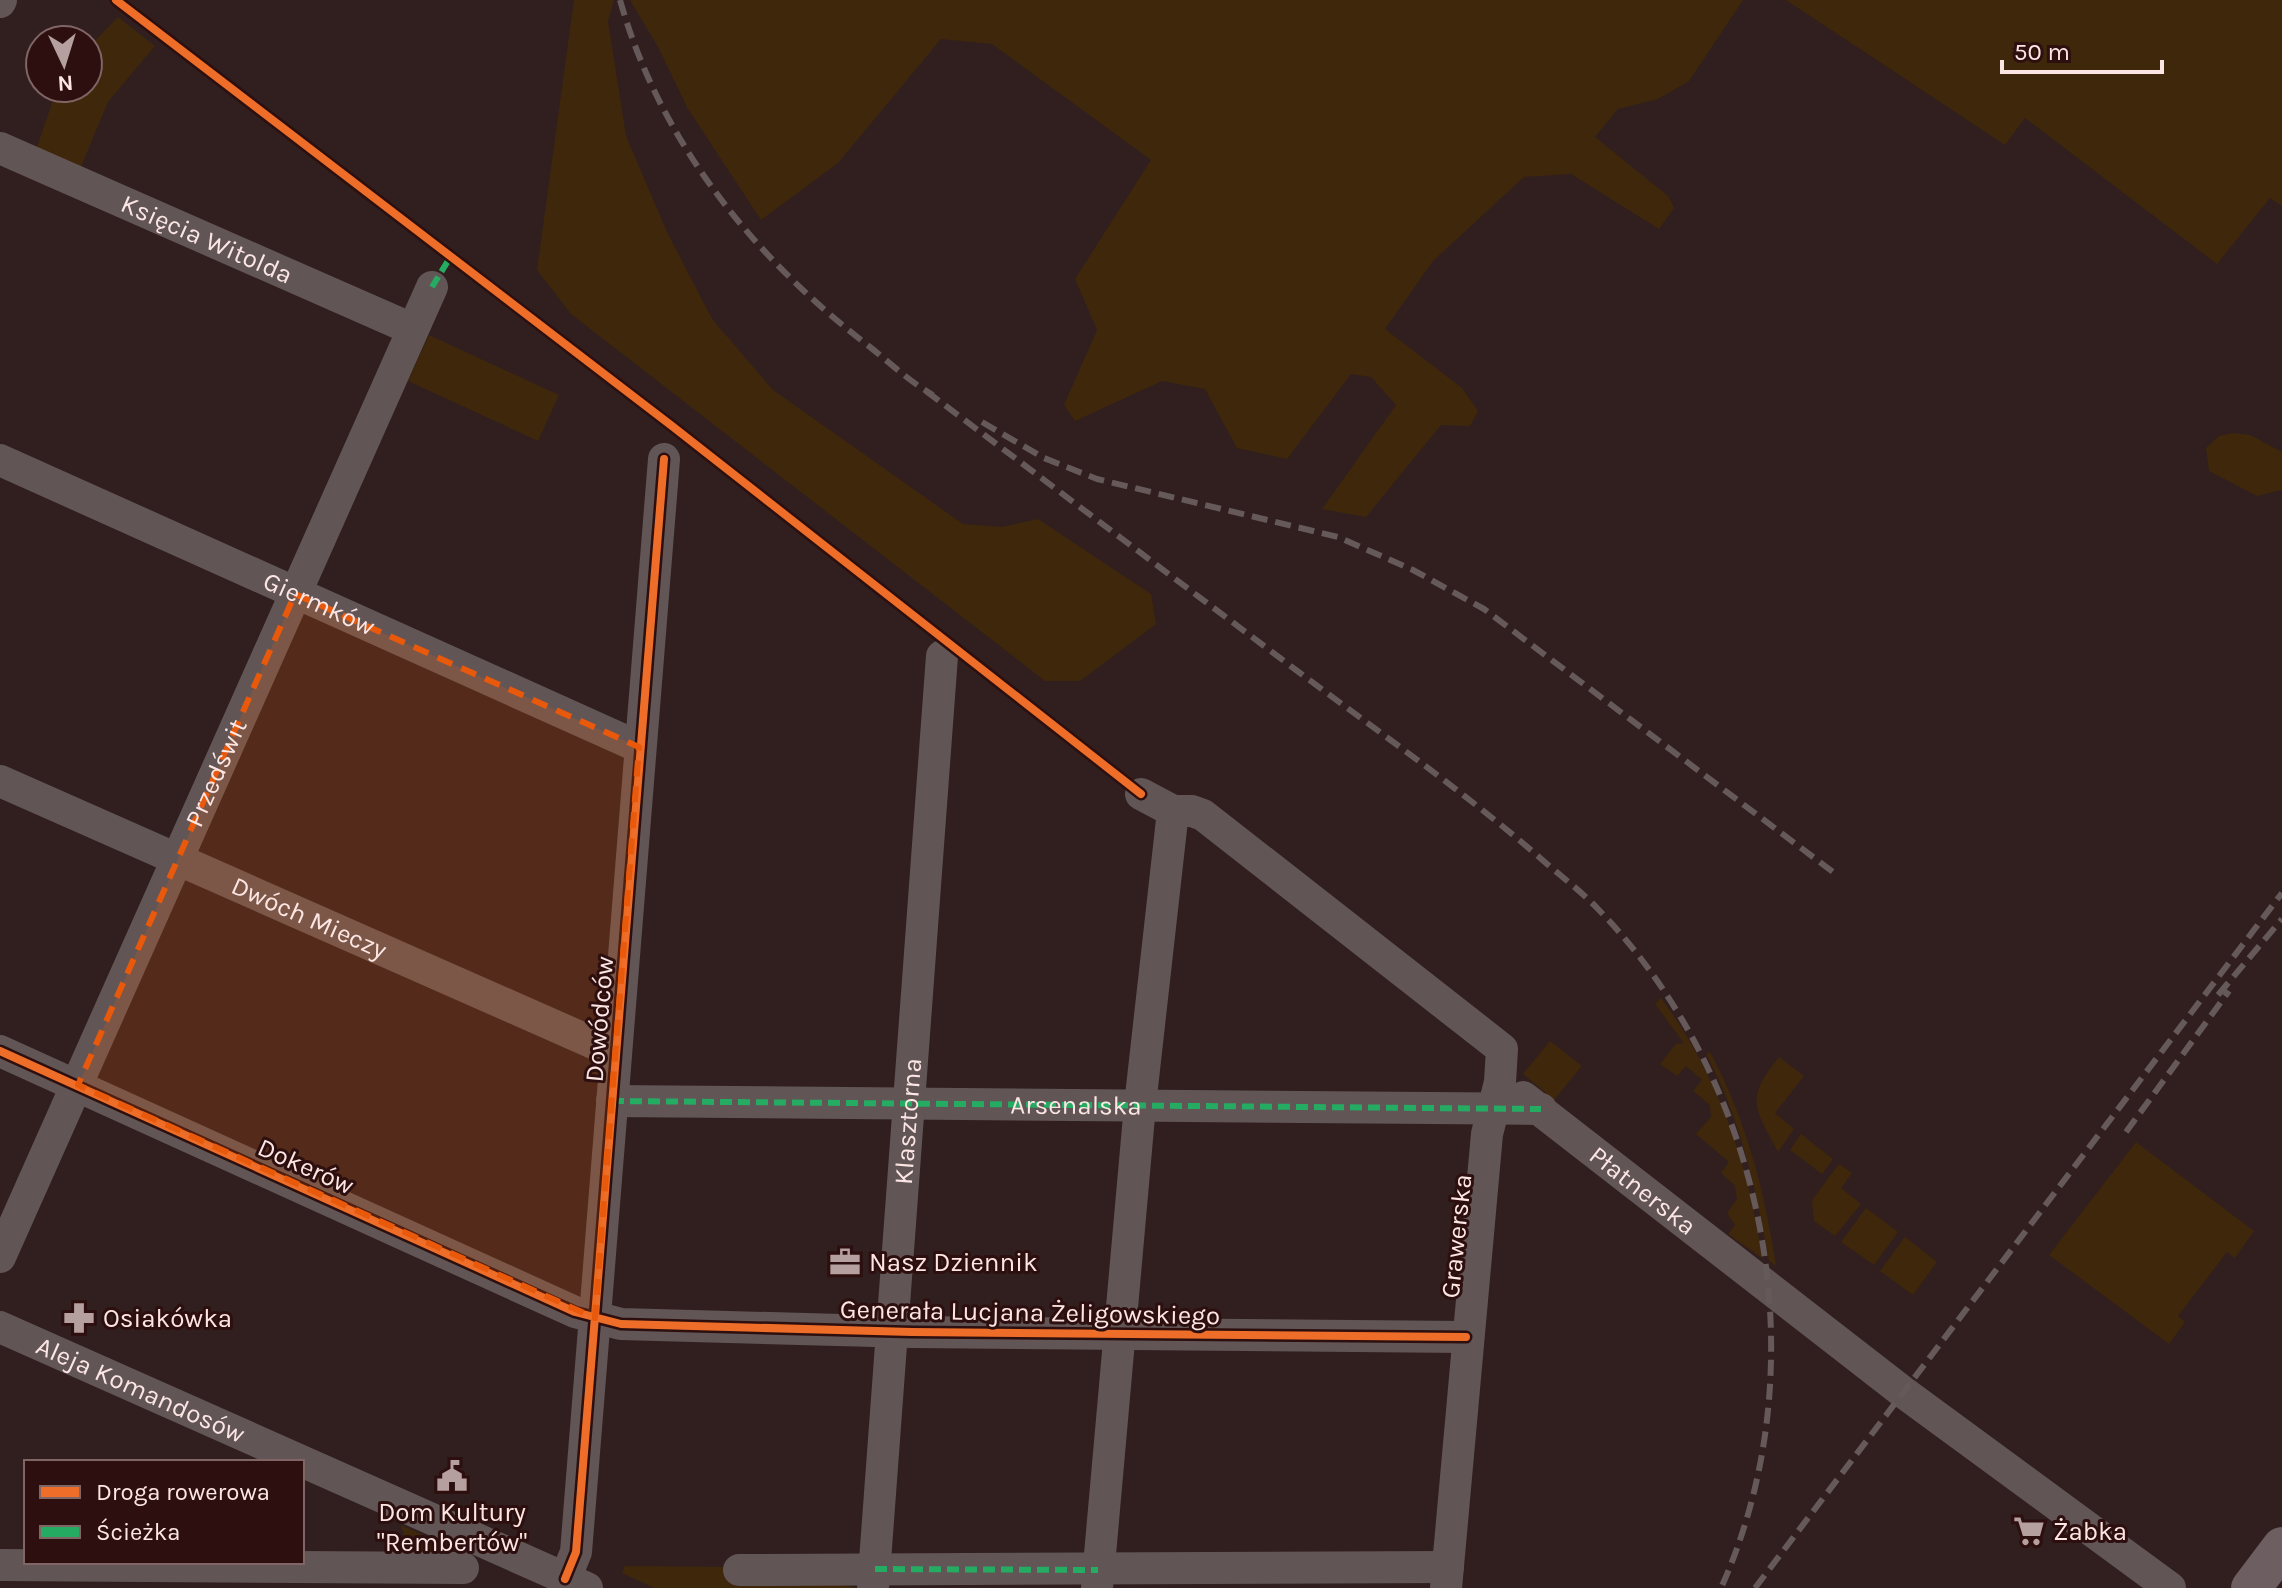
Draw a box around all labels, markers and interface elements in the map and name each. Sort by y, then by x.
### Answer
north arrow [24,24,104,104]
scale bar [2002,24,2162,74]
text: 50 m [2014,38,2070,66]
text: N [57,69,74,96]
street label: Księcia Witolda [116,188,297,291]
street label: Giermków [258,565,380,643]
street label: Przedświt [179,714,254,832]
street label: Dwóch Mieczy [227,870,391,966]
street label: Dowódców [579,955,620,1083]
street label: Klasztorna [888,1057,928,1186]
street label: Arsenalska [1010,1089,1142,1122]
street label: Dokerów [253,1132,359,1201]
street label: Płatnerska [1583,1139,1702,1242]
street label: Grawerska [1435,1172,1478,1300]
office icon: Nasz Dziennik [828,1245,862,1279]
place label: Nasz Dziennik [869,1247,1038,1278]
street label: Generała Lucjana Żeligowskiego [840,1294,1220,1331]
pharmacy icon: Osiakówka [62,1301,96,1335]
place label: Osiakówka [103,1303,232,1334]
street label: Aleja Komandosów [31,1330,250,1450]
public building icon: Dom Kultury "Rembertów" [435,1459,469,1493]
legend [24,1460,304,1564]
text: Droga rowerowa [96,1478,270,1506]
place label: Dom Kultury "Rembertów" [377,1497,527,1558]
supermarket icon: Żabka [2012,1514,2046,1548]
place label: Żabka [2053,1516,2127,1547]
text: Ścieżka [96,1518,181,1546]

